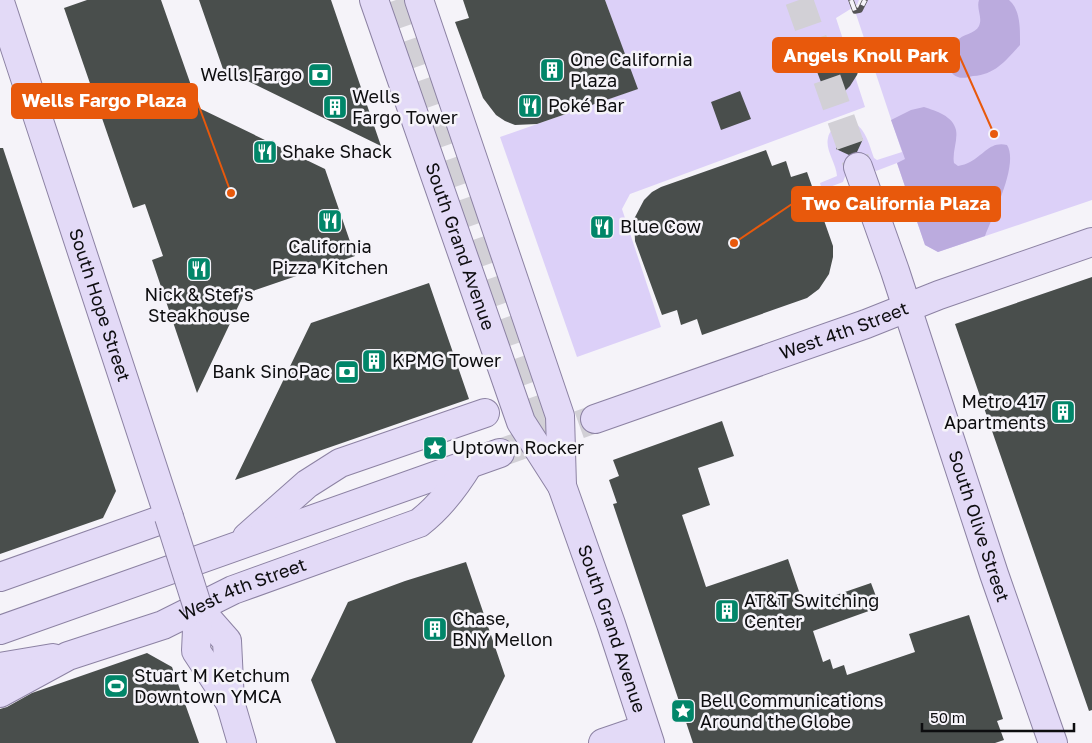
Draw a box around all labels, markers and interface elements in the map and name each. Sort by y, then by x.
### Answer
callout: Angels Knoll Park [773,38,959,72]
text: Angels Knoll Park [783,43,949,66]
place label: One California Plaza [570,48,693,91]
building icon: One California Plaza [539,57,565,83]
bank icon: Wells Fargo [307,62,333,88]
place label: Wells Fargo [200,63,302,85]
callout: Wells Fargo Plaza [12,84,197,118]
place label: Wells Fargo Tower [352,85,458,128]
text: Wells Fargo Plaza [21,88,187,111]
restaurant icon: Poké Bar [517,93,543,119]
building icon: Wells Fargo Tower [322,94,348,120]
place label: Poké Bar [548,94,624,116]
restaurant icon: Shake Shack [252,139,278,165]
place label: Shake Shack [282,140,392,162]
street label: South Grand Avenue [421,159,500,333]
callout: Two California Plaza [792,187,1000,221]
text: Two California Plaza [802,191,990,214]
restaurant icon: California Pizza Kitchen [317,208,343,234]
restaurant icon: Blue Cow [589,214,615,240]
place label: Blue Cow [620,215,702,237]
street label: South Hope Street [65,225,136,384]
place label: California Pizza Kitchen [272,235,388,278]
restaurant icon: Nick & Stef's Steakhouse [186,256,212,282]
place label: Nick & Stef's Steakhouse [144,283,254,326]
street label: West 4th Street [776,296,911,363]
building icon: KPMG Tower [361,348,387,374]
place label: KPMG Tower [392,349,501,371]
bank icon: Bank SinoPac [334,359,360,385]
place label: Bank SinoPac [212,360,330,382]
place label: Metro 417 Apartments [944,390,1046,433]
building icon: Metro 417 Apartments [1050,399,1076,425]
place icon: Uptown Rocker [422,435,448,461]
place label: Uptown Rocker [452,436,584,458]
street label: South Olive Street [944,448,1015,605]
street label: South Grand Avenue [574,541,651,715]
street label: West 4th Street [176,553,309,625]
place label: AT&T Switching Center [744,589,879,632]
building icon: AT&T Switching Center [714,598,740,624]
place label: Chase, BNY Mellon [452,607,553,650]
building icon: Chase, BNY Mellon [422,616,448,642]
place label: Stuart M Ketchum Downtown YMCA [134,664,290,707]
sports icon: Stuart M Ketchum Downtown YMCA [103,673,129,699]
place label: Bell Communications Around the Globe [700,689,883,732]
place icon: Bell Communications Around the Globe [670,698,696,724]
scale bar [922,700,1074,732]
text: 50 m [930,708,965,726]

